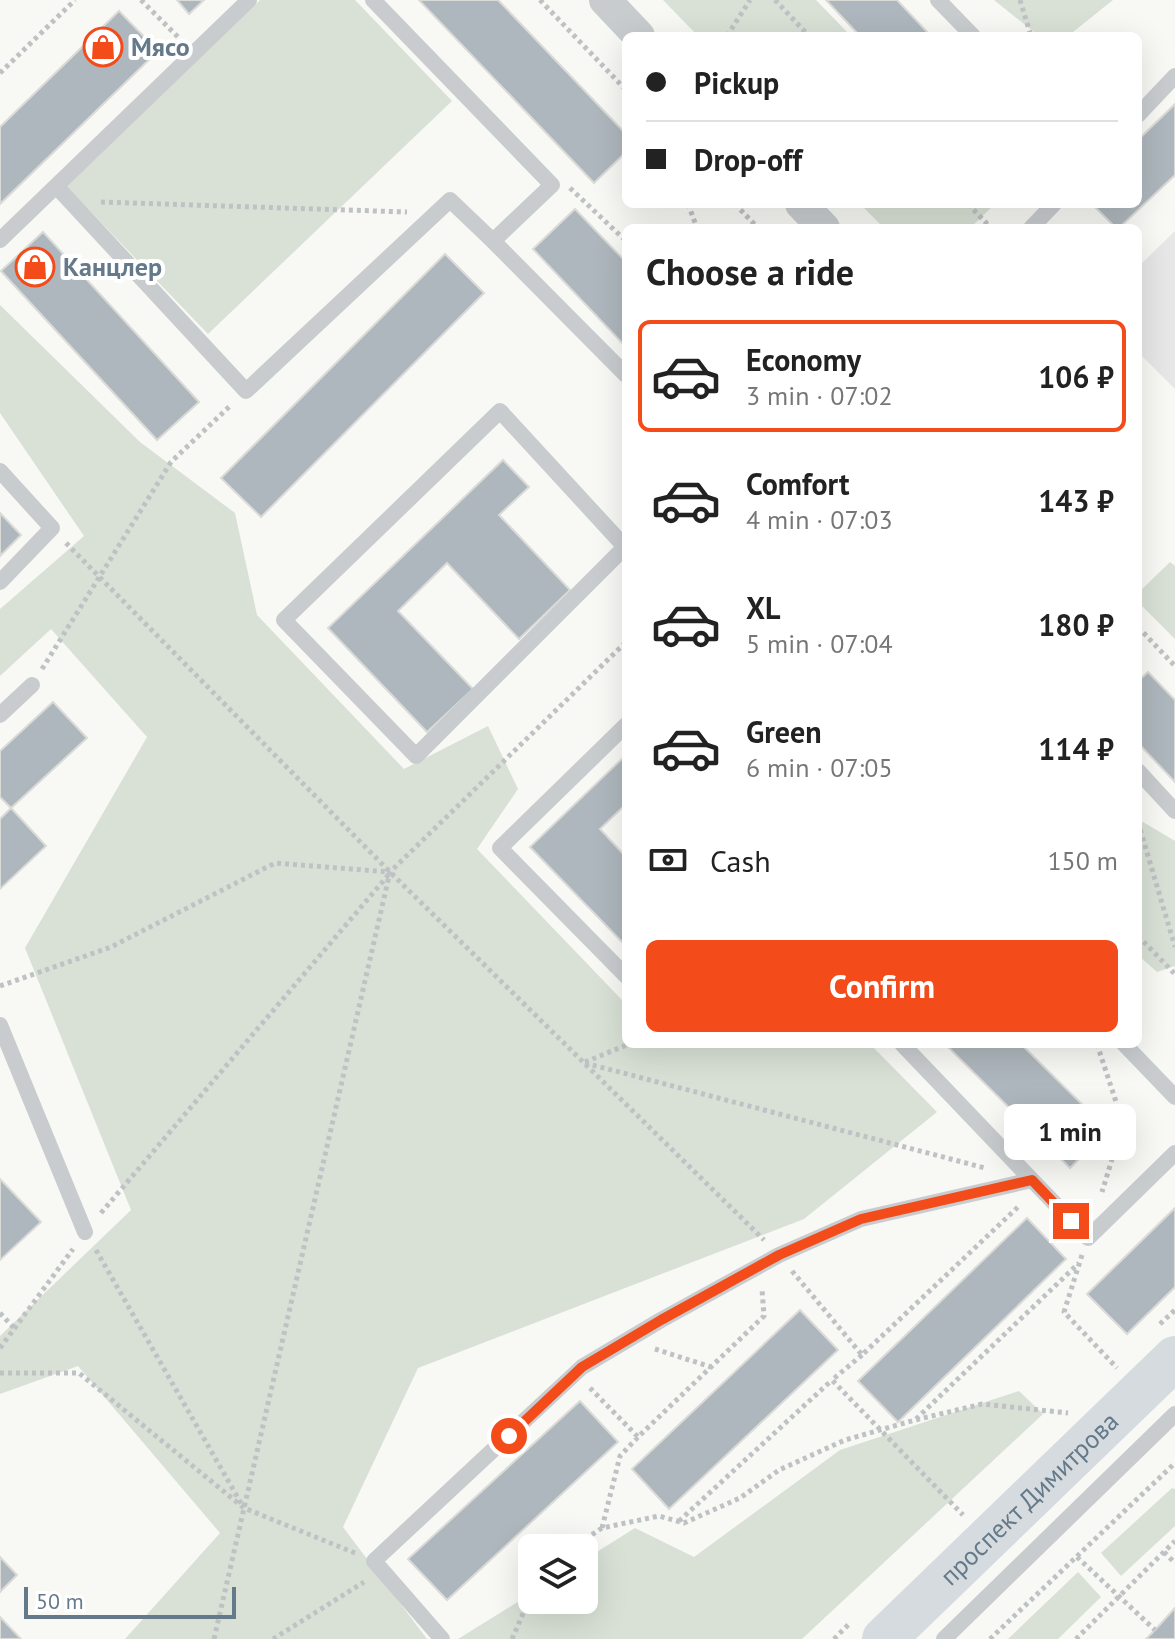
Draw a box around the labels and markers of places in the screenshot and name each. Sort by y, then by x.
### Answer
shop icon: Мясо [82,26,124,68]
place label: Мясо [131,30,190,63]
shop icon: Канцлер [14,246,56,288]
place label: Канцлер [63,250,162,283]

